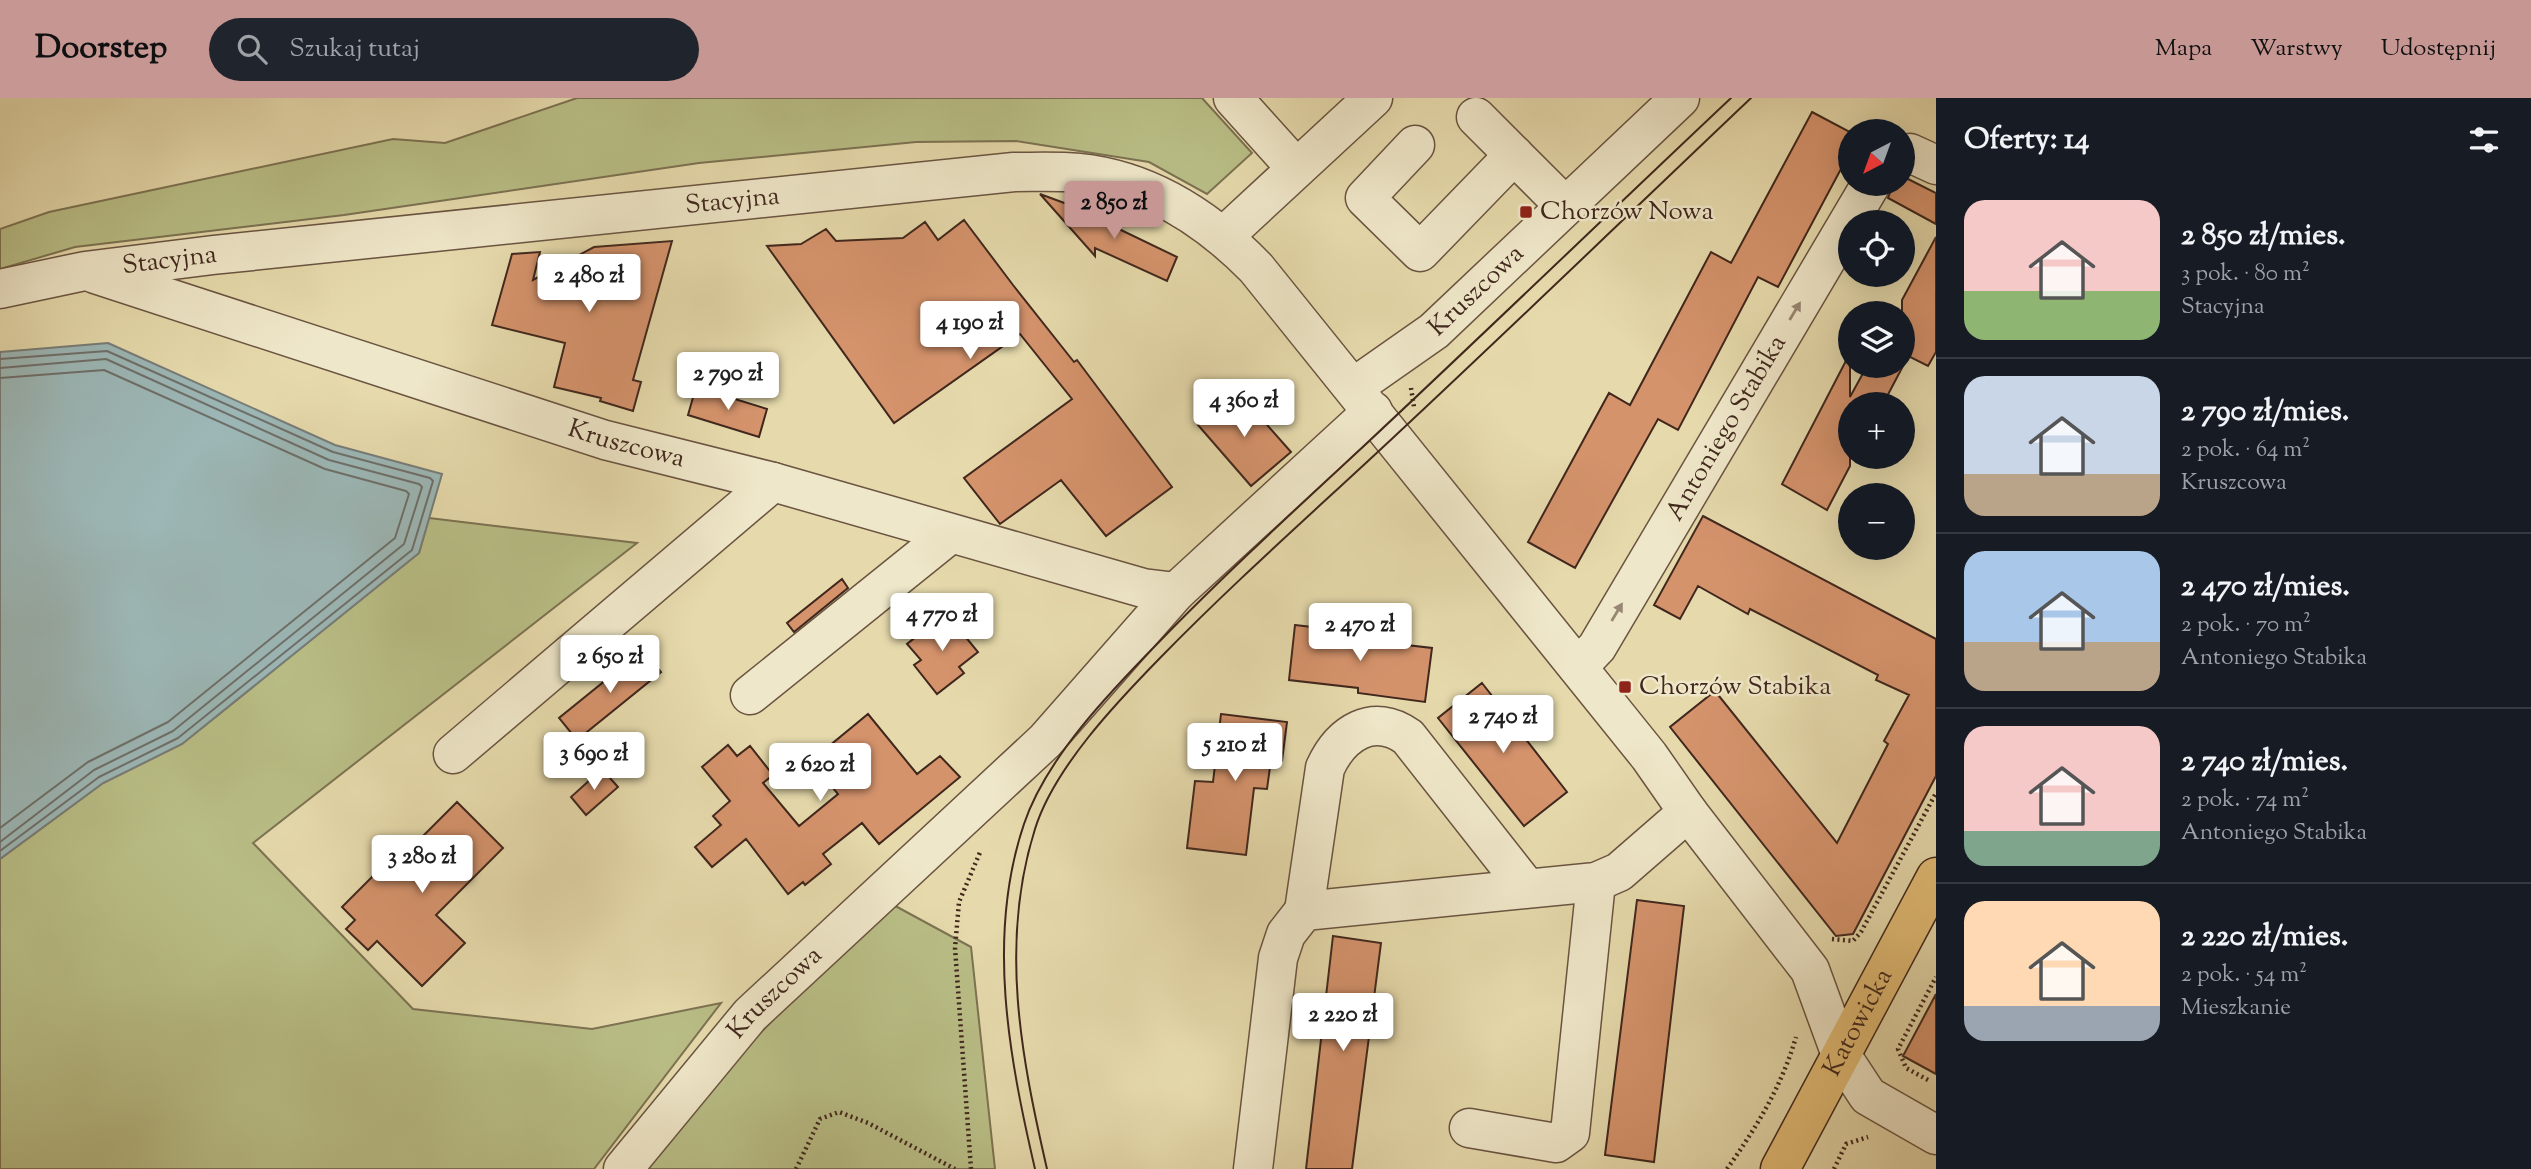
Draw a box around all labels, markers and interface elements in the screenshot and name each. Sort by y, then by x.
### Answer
search box [209,18,699,81]
text: Doorstep [35,25,167,73]
icon: search [233,30,271,68]
text: Szukaj tutaj [289,31,420,68]
text: Mapa [2155,32,2212,66]
text: Warstwy [2250,32,2343,66]
text: Udostępnij [2381,32,2496,66]
north arrow [1838,119,1914,196]
map controls [1838,119,1915,560]
text: Oferty: 14 [1964,119,2089,162]
icon: filters [2465,121,2503,159]
street label: Stacyjna [683,178,781,224]
pin: 2 850 zł [1042,181,1186,241]
text: 2 850 zł [1080,187,1148,220]
place label: Chorzów Nowa [1540,194,1714,231]
marker: Chorzów Nowa [1518,204,1534,220]
button: locate [1838,210,1915,287]
text: 2 850 zł/mies. [2181,215,2346,258]
icon: home [2020,228,2104,312]
street label: Stacyjna [120,236,219,285]
street label: Kruszcowa [1420,236,1533,345]
pin: 2 480 zł [517,254,661,314]
text: 3 pok. · 80 m² [2181,258,2310,291]
text: 2 480 zł [554,260,624,293]
text: Stacyjna [2181,291,2265,324]
one-way arrow [1789,301,1801,321]
button: layers [1838,301,1915,378]
pin: 4 190 zł [898,302,1042,361]
text: 4 190 zł [936,307,1004,340]
street label: Antoniego Stabika [1657,328,1796,528]
pin: 2 790 zł [656,352,800,412]
text: 2 790 zł [693,358,763,391]
pin: 4 360 zł [1172,380,1316,439]
text: 4 360 zł [1209,385,1279,418]
text: 2 790 zł/mies. [2181,391,2349,434]
button: + [1838,392,1915,469]
icon: home [2020,404,2104,488]
street label: Kruszcowa [563,411,689,478]
text: 2 pok. · 64 m² [2181,434,2310,467]
text: Kruszcowa [2181,467,2287,500]
button: − [1838,483,1915,560]
text: 2 470 zł/mies. [2181,566,2350,609]
icon: home [2020,579,2104,663]
pin: 4 770 zł [870,594,1014,653]
text: 4 770 zł [906,599,978,632]
pin: 2 470 zł [1288,603,1432,663]
one-way arrow [1611,603,1624,622]
text: 2 470 zł [1325,609,1395,642]
text: 2 pok. · 70 m² [2181,609,2311,642]
pin: 2 650 zł [538,636,682,695]
text: 2 650 zł [576,641,644,674]
text: Antoniego Stabika [2181,642,2367,675]
place label: Chorzów Stabika [1639,669,1831,706]
marker: Chorzów Stabika [1617,679,1633,695]
pin: 2 740 zł [1431,696,1575,755]
text: 2 740 zł [1468,701,1538,734]
pin: 5 210 zł [1163,724,1307,783]
text: 5 210 zł [1203,729,1267,762]
pin: 3 690 zł [522,732,666,792]
text: 3 690 zł [560,738,628,771]
text: 2 740 zł/mies. [2181,741,2348,784]
pin: 2 620 zł [748,744,892,803]
text: 2 620 zł [785,749,855,782]
icon: home [2020,754,2104,838]
text: 2 pok. · 74 m² [2181,784,2309,817]
text: Antoniego Stabika [2181,817,2367,850]
pin: 3 280 zł [350,836,494,895]
text: 3 280 zł [388,841,456,874]
text: 2 220 zł/mies. [2181,916,2348,959]
icon: home [2020,929,2104,1013]
street label: Kruszcowa [719,938,831,1047]
text: 2 pok. · 54 m² [2181,959,2307,992]
street label: Katowicka [1814,962,1902,1083]
text: Mieszkanie [2181,992,2291,1025]
pin: 2 220 zł [1271,993,1415,1053]
text: 2 220 zł [1308,999,1378,1032]

